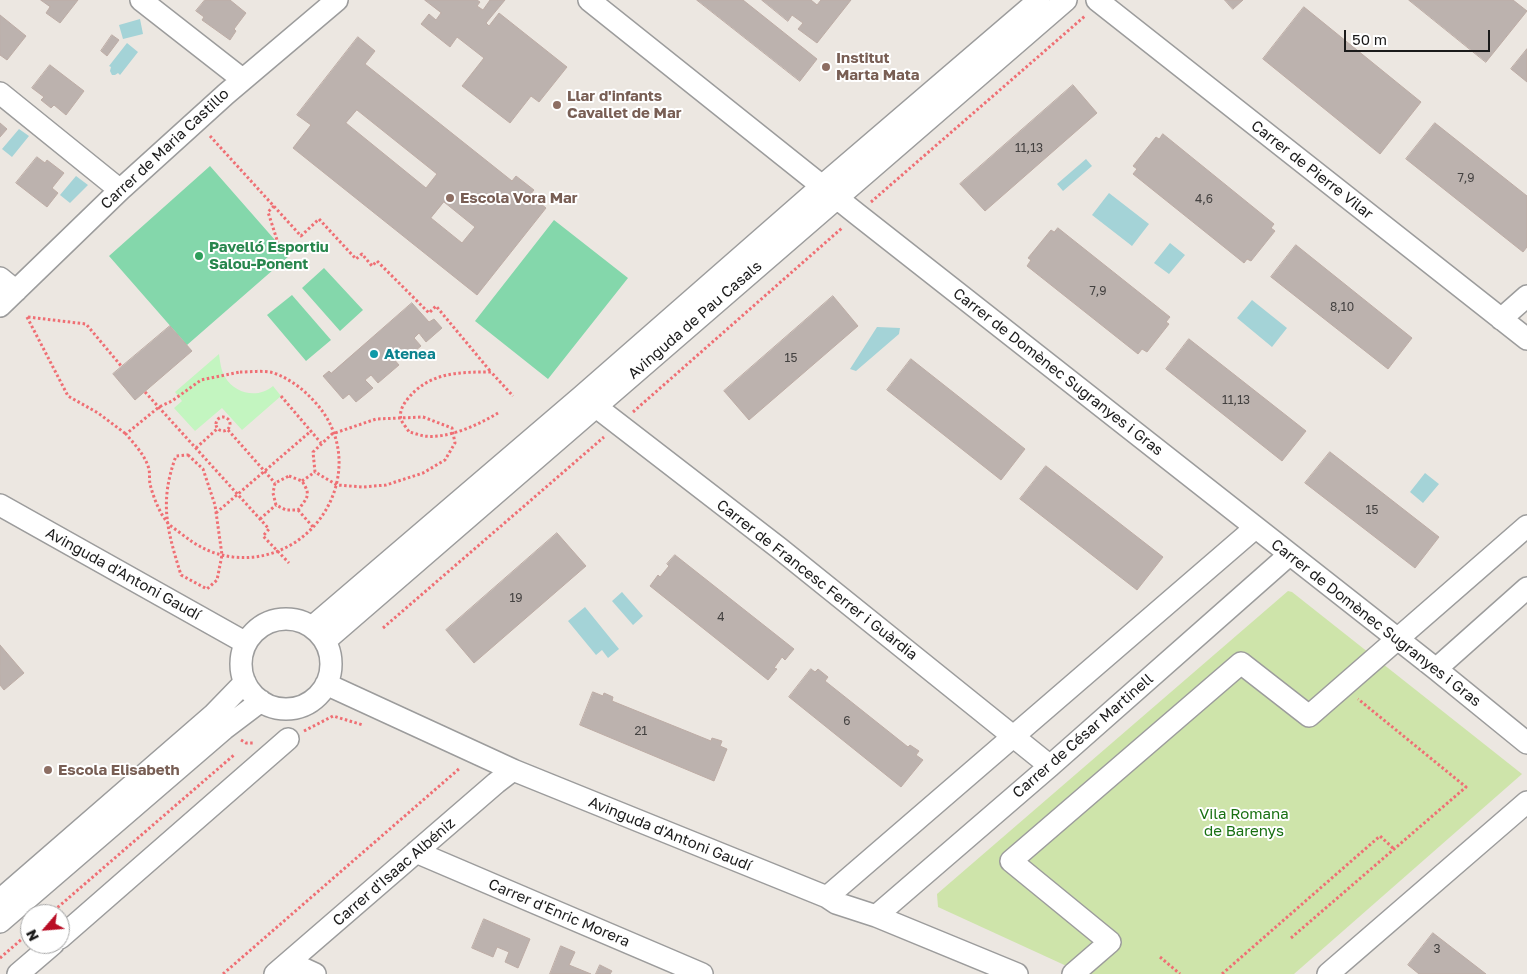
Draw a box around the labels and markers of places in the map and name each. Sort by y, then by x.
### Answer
place label: Institut Marta Mata [836,49,919,84]
marker: Institut Marta Mata [820,61,832,73]
place label: Llar d'infants Cavallet de Mar [567,87,682,122]
marker: Llar d'infants Cavallet de Mar [551,99,563,111]
place label: Escola Vora Mar [460,189,578,207]
marker: Escola Vora Mar [444,192,456,204]
place label: Pavelló Esportiu Salou-Ponent [209,238,329,273]
marker: Pavelló Esportiu Salou-Ponent [193,250,205,262]
place label: Atenea [384,345,436,363]
marker: Atenea [368,348,380,360]
place label: Escola Elisabeth [58,761,180,779]
marker: Escola Elisabeth [42,764,54,776]

